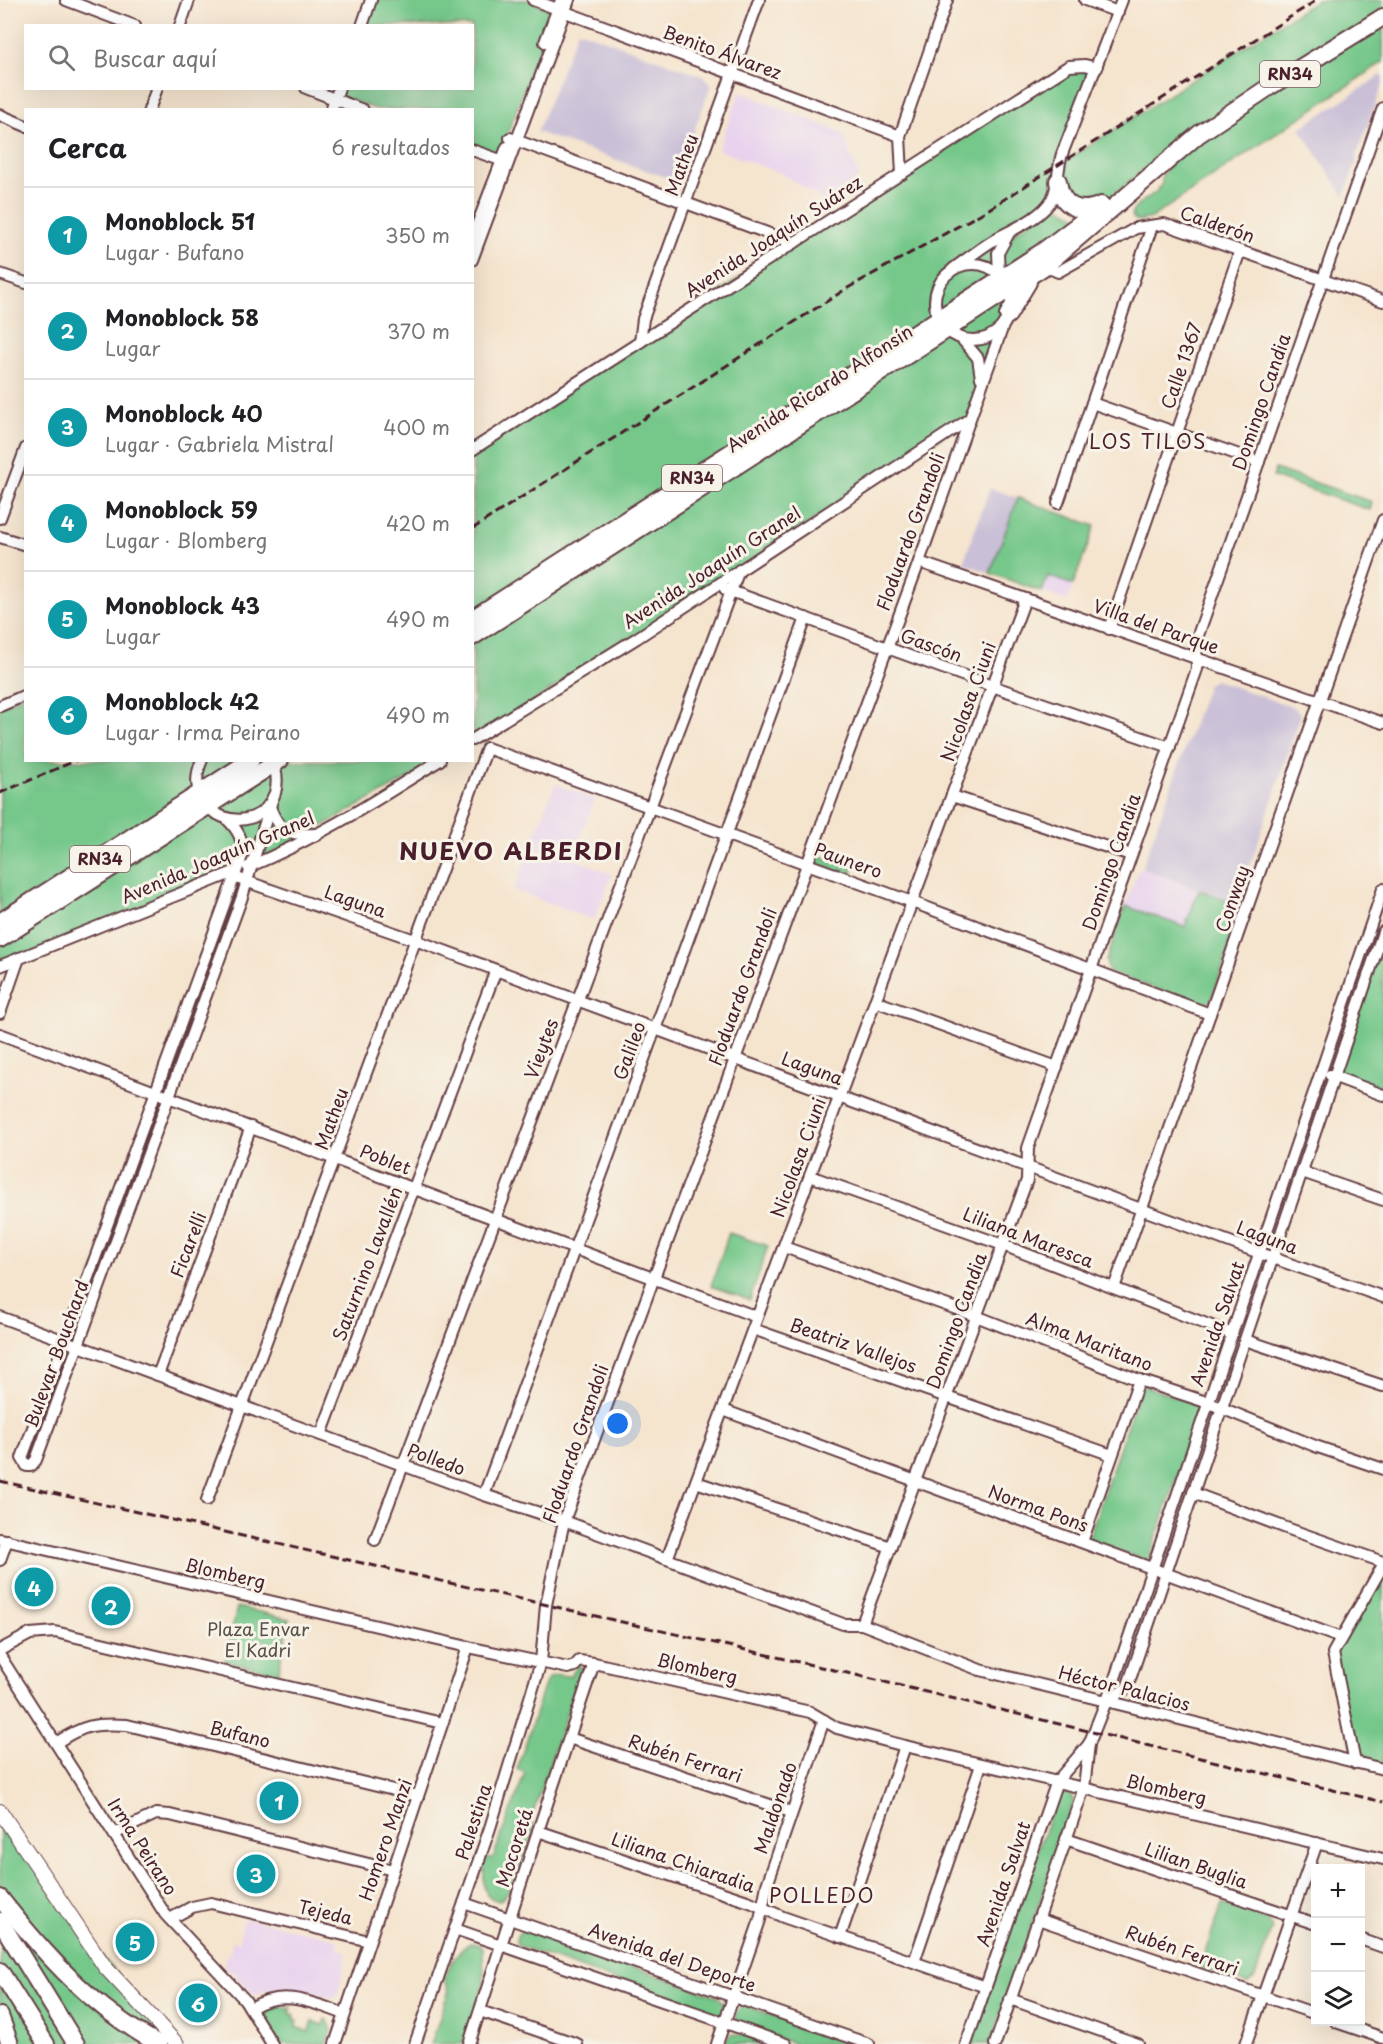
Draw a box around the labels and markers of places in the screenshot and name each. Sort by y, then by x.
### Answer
pin: 4 [15,1564,54,1610]
pin: 2 [92,1584,130,1628]
pin: 1 [260,1778,298,1824]
pin: 3 [236,1852,276,1896]
pin: 5 [116,1920,154,1964]
pin: 6 [178,1980,218,2026]

